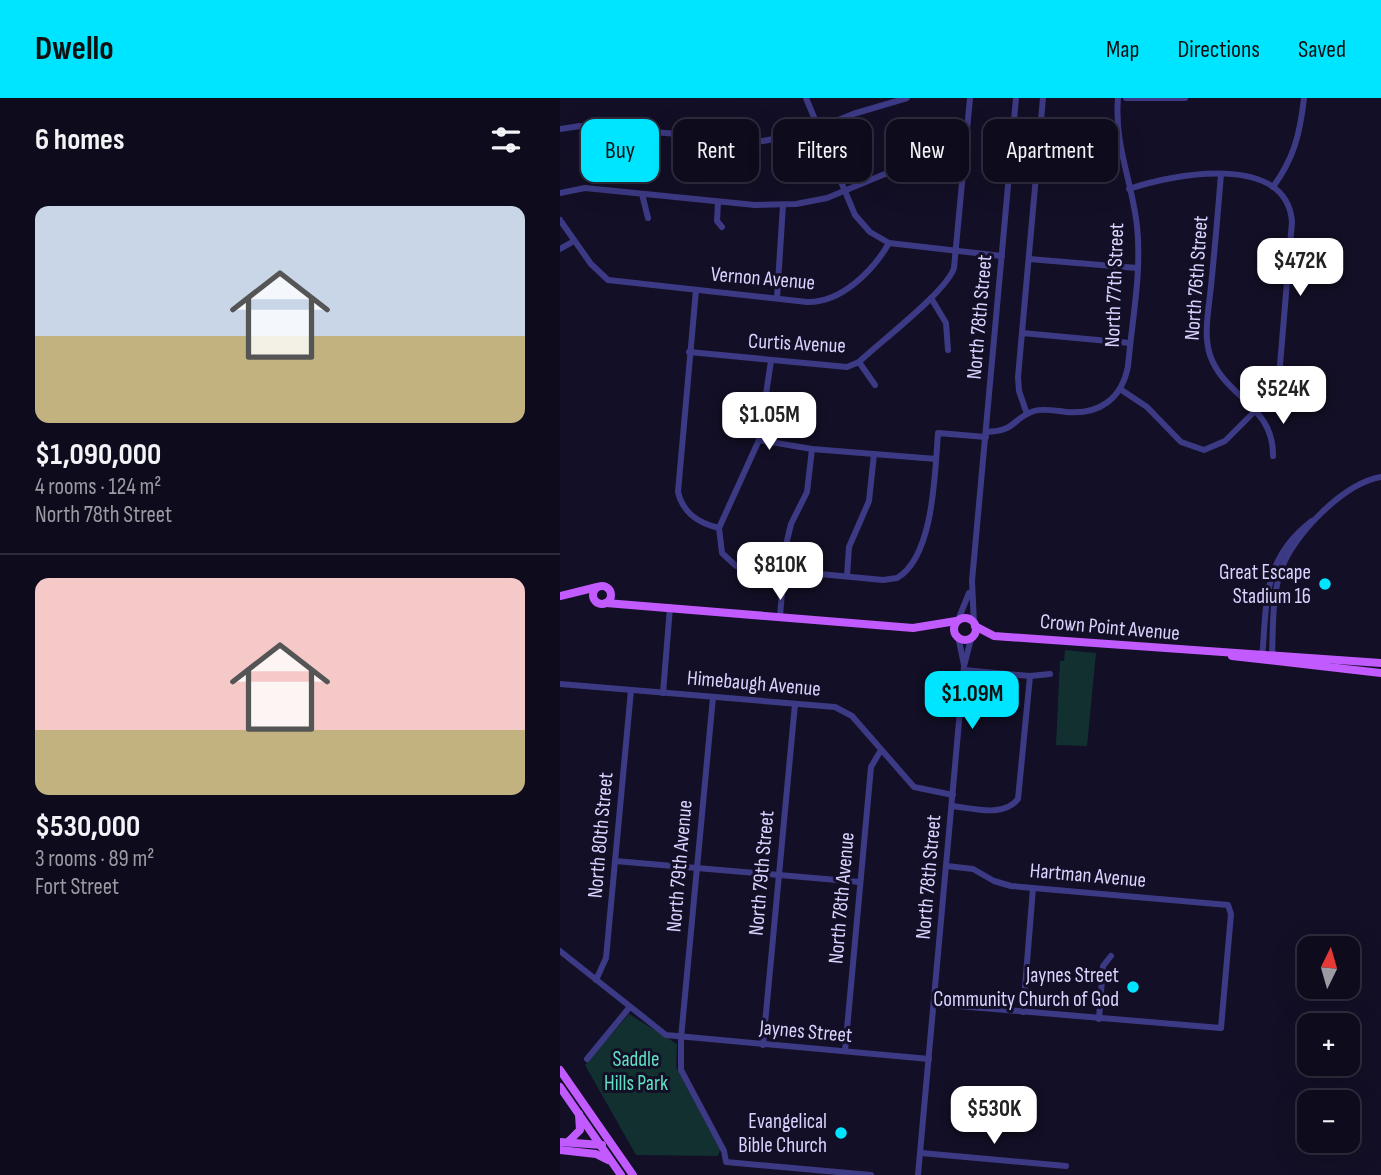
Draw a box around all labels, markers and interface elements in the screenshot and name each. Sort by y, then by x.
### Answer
text: Dwello [35,29,114,69]
text: Map [1106,35,1139,64]
text: Directions [1177,35,1260,64]
text: Saved [1298,35,1346,64]
chip: Buy [581,119,659,182]
chip: Rent [673,119,759,182]
chip: Filters [773,119,872,182]
chip: New [886,119,969,182]
chip: Apartment [983,119,1118,182]
icon: filters [487,121,525,159]
text: 6 homes [35,122,124,158]
street label: North 76th Street [1180,215,1213,341]
street label: North 77th Street [1100,222,1129,348]
pin: $472K [1251,238,1349,298]
text: $472K [1273,247,1327,275]
icon: home [217,252,343,378]
street label: North 78th Street [962,254,997,380]
street label: Vernon Avenue [710,261,816,296]
street label: Curtis Avenue [748,328,846,359]
pin: $524K [1234,366,1332,426]
text: $524K [1256,375,1310,403]
pin: $1.05M [712,392,826,452]
text: $1.05M [738,401,800,429]
text: $1,090,000 [35,437,161,473]
text: 4 rooms · 124 m² [35,473,161,501]
text: North 78th Street [35,501,172,529]
pin: $810K [731,542,829,602]
text: $810K [753,551,807,579]
place label: Great Escape Stadium 16 [1219,560,1311,609]
marker: Great Escape Stadium 16 [1317,576,1333,592]
street label: Crown Point Avenue [1039,609,1181,646]
icon: home [217,624,343,750]
street label: Himebaugh Avenue [686,665,822,702]
pin: $1.09M [915,672,1029,731]
text: $1.09M [941,680,1003,708]
street label: North 80th Street [583,771,618,899]
street label: North 79th Avenue [661,799,698,933]
text: $530,000 [35,809,140,845]
street label: North 79th Street [744,810,779,937]
street label: North 78th Street [911,814,946,940]
street label: North 78th Avenue [823,831,860,965]
text: 3 rooms · 89 m² [35,845,154,873]
street label: Hartman Avenue [1029,858,1147,893]
text: Fort Street [35,873,119,901]
north arrow [1297,936,1360,999]
map controls [1297,936,1360,1153]
place label: Jaynes Street Community Church of God [933,963,1119,1012]
marker: Jaynes Street Community Church of God [1125,979,1141,995]
button: + [1297,1013,1360,1076]
street label: Jaynes Street [758,1015,853,1048]
park label: Saddle Hills Park [604,1047,668,1096]
pin: $530K [945,1086,1043,1146]
button: − [1297,1090,1360,1153]
text: $530K [967,1095,1021,1123]
place label: Evangelical Bible Church [738,1109,827,1158]
marker: Evangelical Bible Church [833,1125,849,1141]

